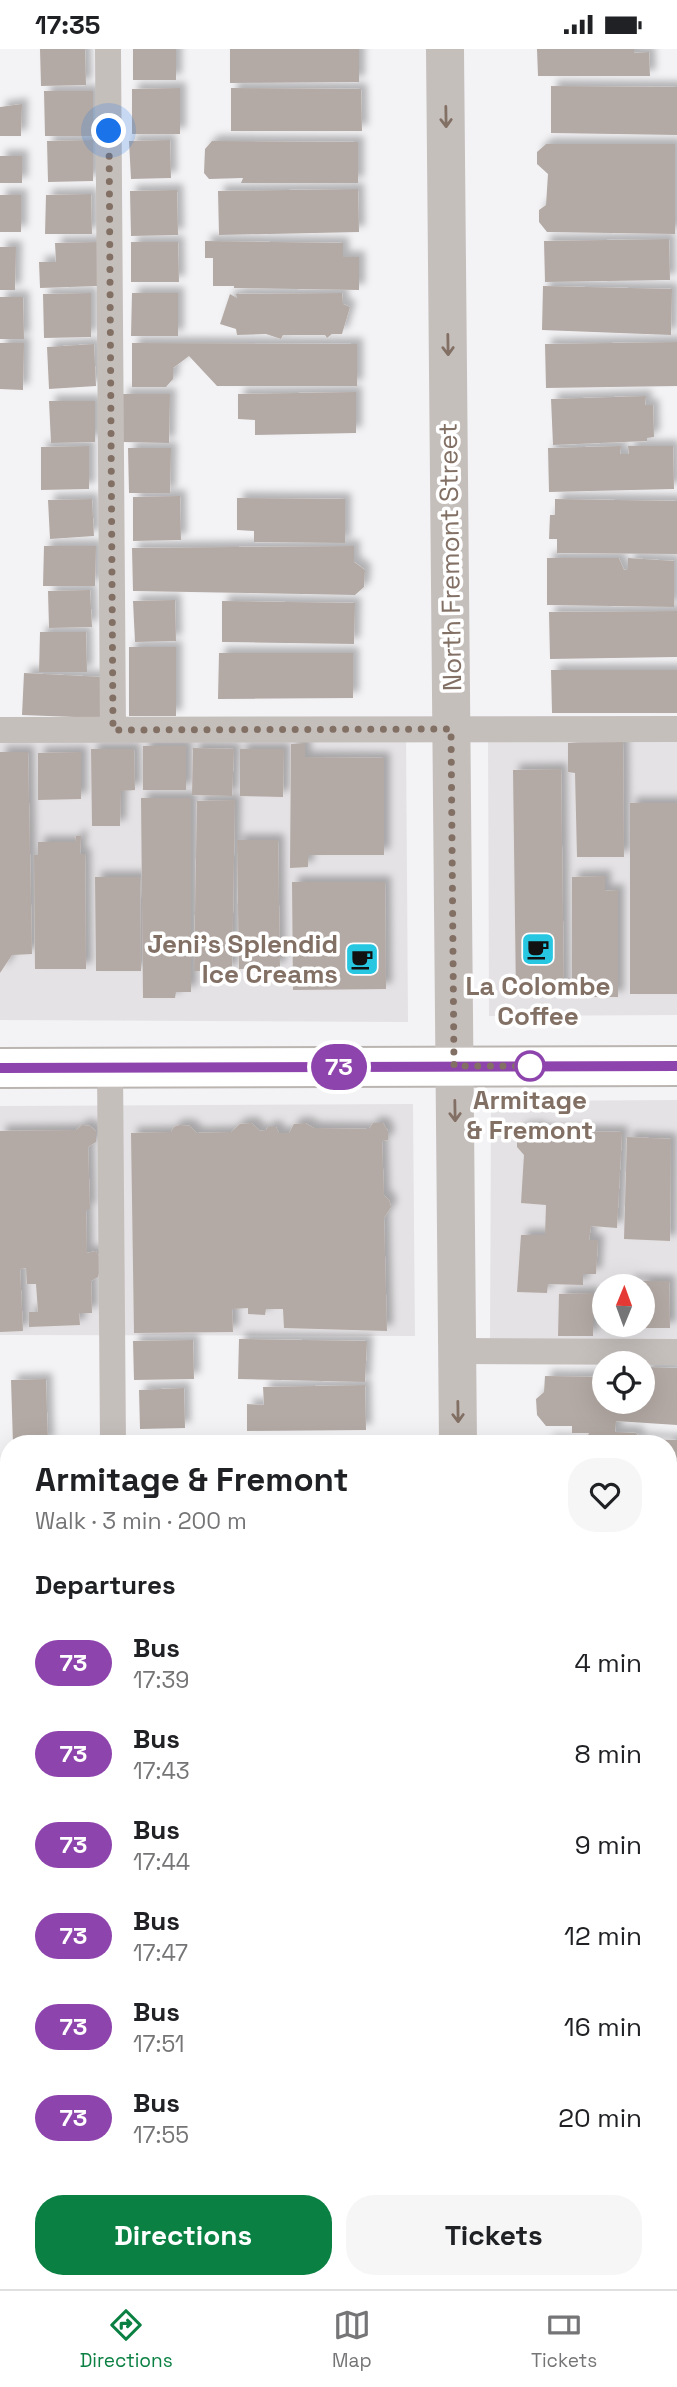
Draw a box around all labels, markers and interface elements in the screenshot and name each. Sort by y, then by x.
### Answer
text: 17:35 [35,8,100,42]
one-way arrow [439,105,453,128]
your location [91,113,126,148]
one-way arrow [441,333,455,356]
street label: North Fremont Street [431,422,469,692]
place label: Jeni's Splendid Ice Creams [147,927,338,991]
cafe icon: La Colombe Coffee [519,930,557,968]
cafe icon: Jeni's Splendid Ice Creams [343,940,381,978]
place label: La Colombe Coffee [465,969,611,1033]
line badge: 73 [308,1044,370,1090]
text: 73 [325,1051,353,1082]
marker: Armitage & Fremont [515,1051,545,1081]
place label: Armitage & Fremont [467,1083,593,1147]
one-way arrow [448,1099,462,1122]
north arrow [592,1274,654,1337]
map controls [592,1274,655,1414]
button: locate [592,1351,655,1414]
one-way arrow [451,1400,464,1423]
button: heart [568,1458,642,1532]
text: Armitage & Fremont [35,1459,349,1501]
text: Walk · 3 min · 200 m [35,1506,247,1536]
text: Departures [35,1568,176,1602]
text: Bus [133,1631,180,1665]
text: 4 min [574,1646,642,1680]
text: 73 [60,1647,87,1678]
text: 17:39 [133,1665,189,1695]
text: Bus [133,1722,180,1756]
text: 8 min [574,1737,642,1771]
text: 73 [60,1738,87,1769]
text: 17:43 [133,1756,190,1786]
text: Bus [133,1813,180,1847]
text: 9 min [575,1828,642,1862]
text: 73 [60,1829,87,1860]
text: 17:44 [133,1847,190,1877]
text: Bus [133,1904,180,1938]
text: 12 min [564,1919,642,1953]
text: 73 [60,1920,87,1951]
text: 17:47 [133,1938,188,1968]
text: Bus [133,1995,180,2029]
text: 16 min [564,2010,642,2044]
text: 73 [60,2011,87,2042]
text: 17:51 [133,2029,184,2059]
text: Bus [133,2086,180,2120]
text: 20 min [558,2101,642,2135]
text: 73 [60,2102,87,2133]
text: 17:55 [133,2120,189,2150]
button: Directions [35,2195,332,2275]
button: Tickets [346,2195,642,2275]
tab: Directions [80,2306,173,2373]
tab: Map [332,2306,372,2373]
tab: Tickets [531,2306,597,2373]

